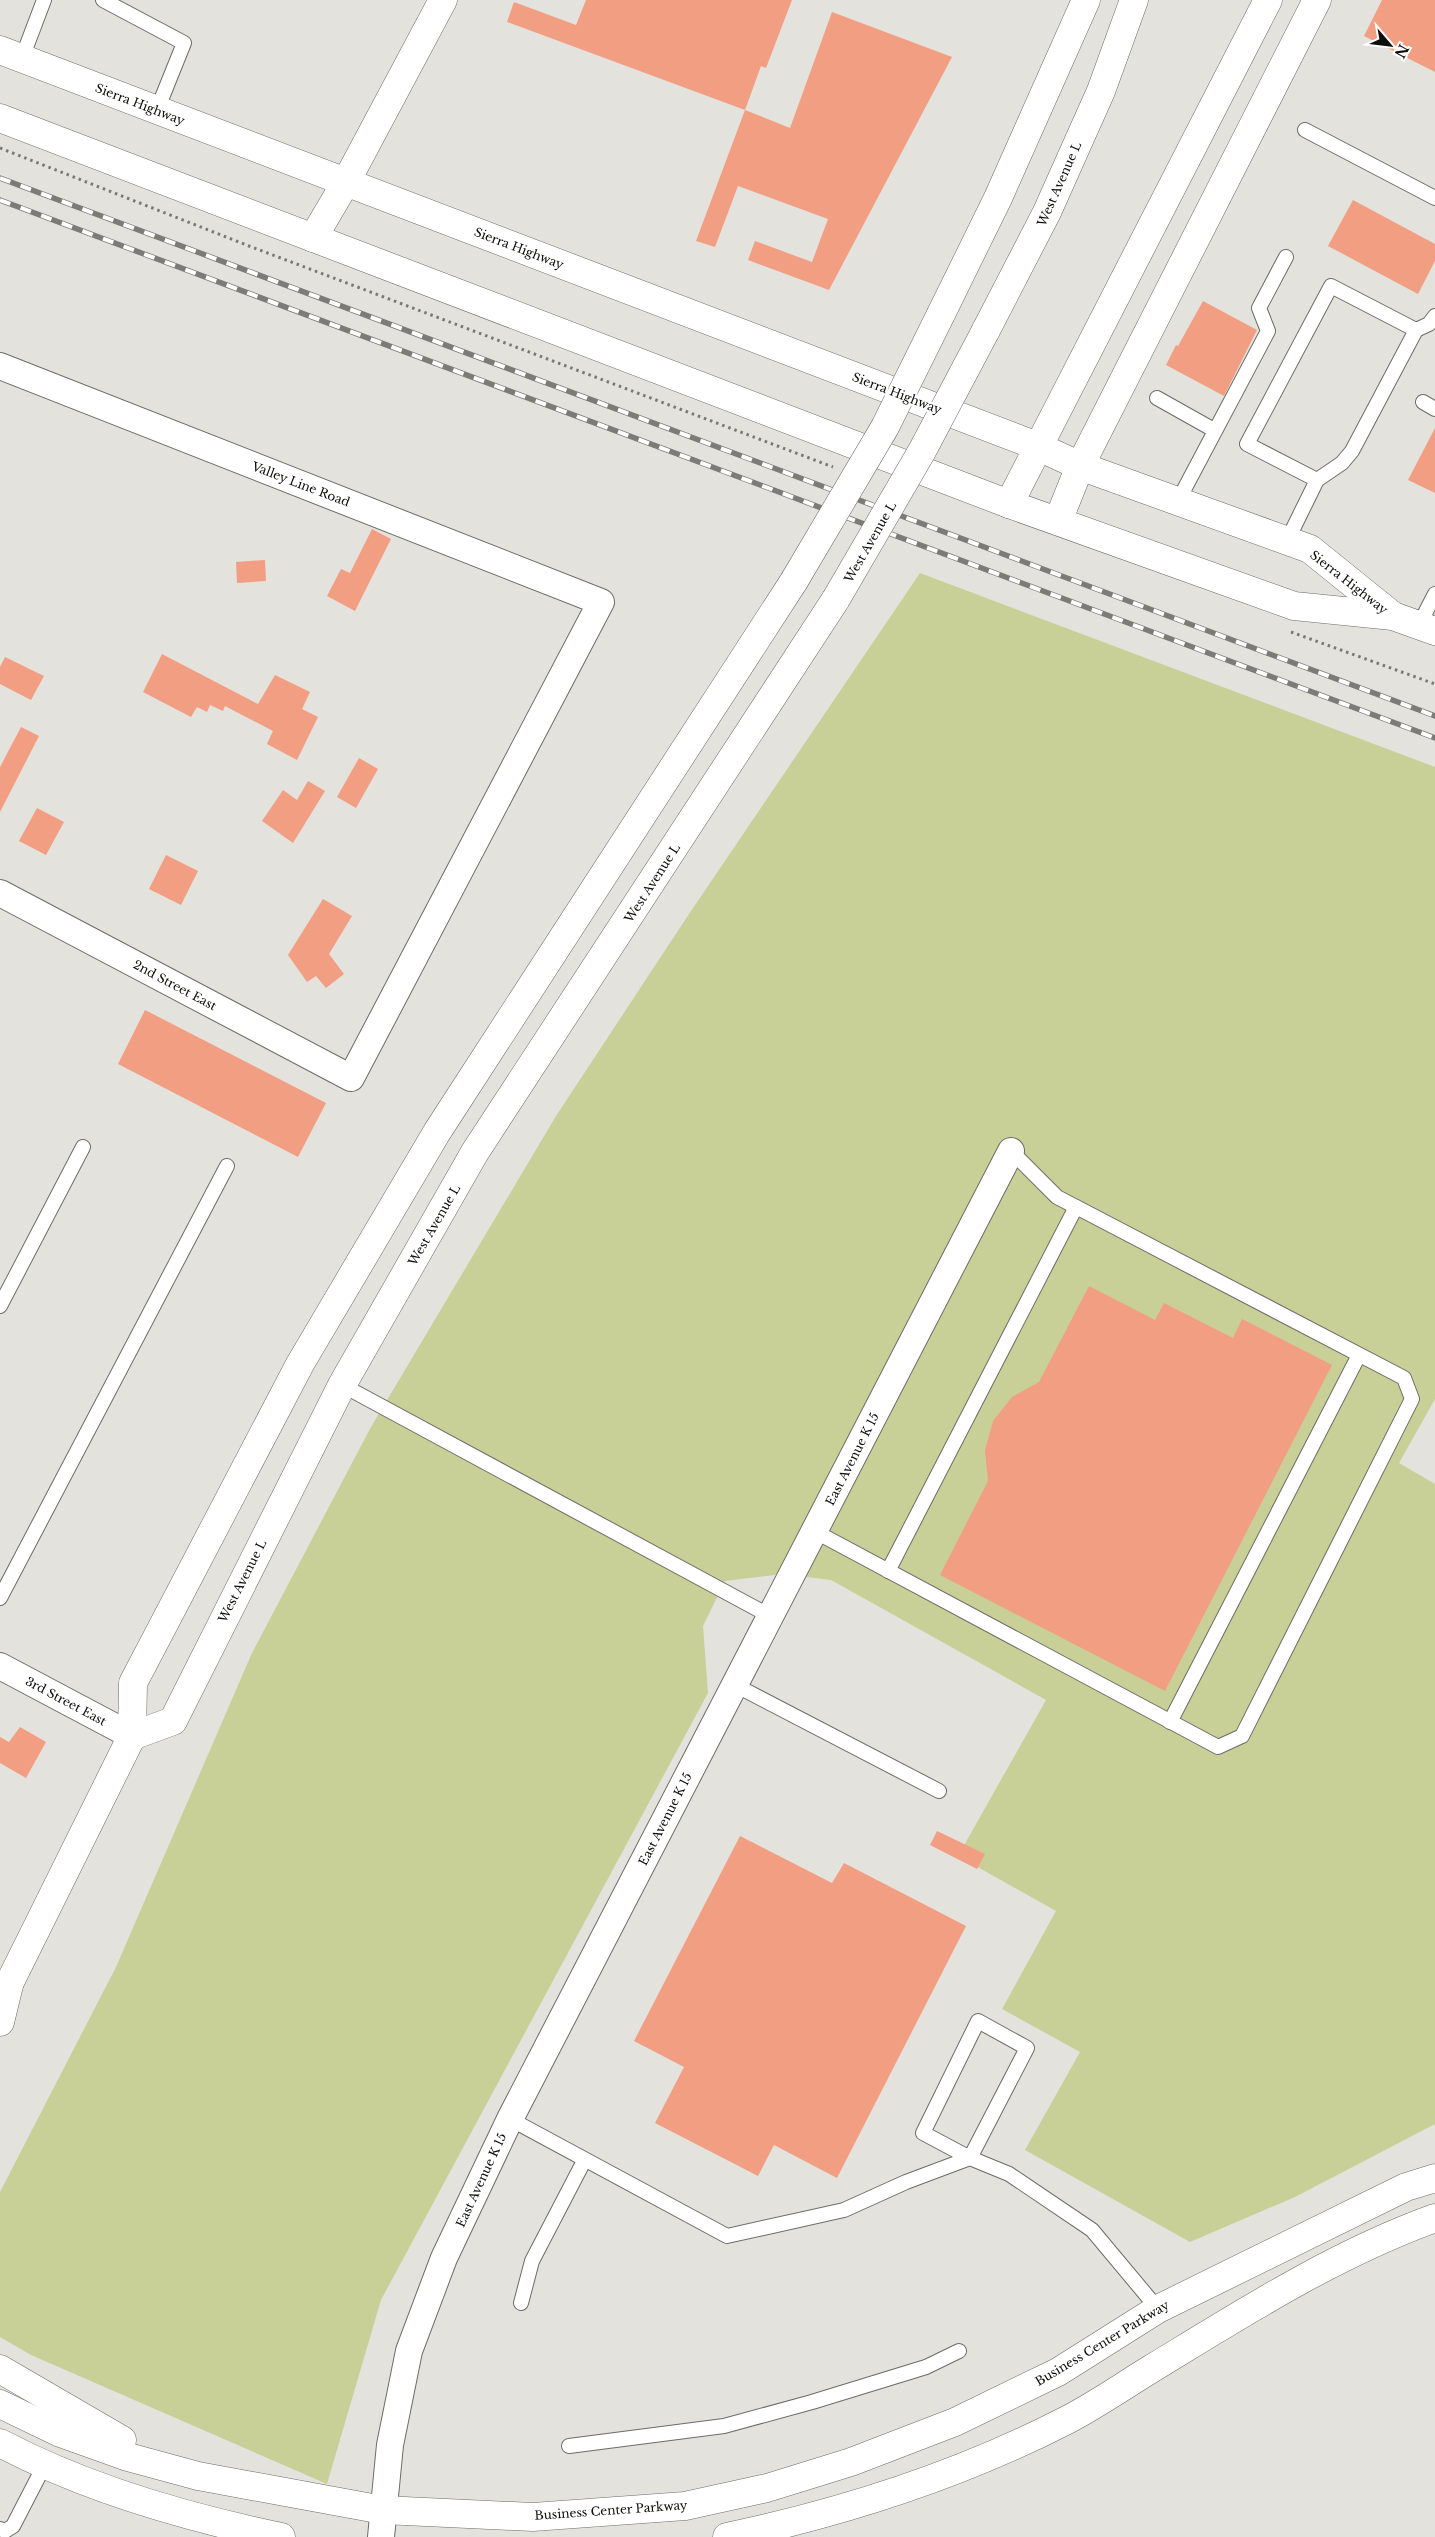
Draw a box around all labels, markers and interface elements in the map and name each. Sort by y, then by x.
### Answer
north arrow [1365,20,1415,70]
text: N [1390,41,1413,61]
street label: Sierra Highway [93,80,187,128]
street label: West Avenue L [1033,139,1084,229]
street label: Sierra Highway [472,224,566,272]
street label: Sierra Highway [850,369,944,417]
street label: Valley Line Road [249,458,352,510]
street label: West Avenue L [840,499,899,586]
street label: Sierra Highway [1307,547,1391,617]
street label: West Avenue L [620,841,683,926]
street label: 2nd Street East [131,957,220,1013]
street label: West Avenue L [404,1182,463,1269]
street label: East Avenue K 15 [822,1410,882,1508]
street label: West Avenue L [214,1537,269,1626]
street label: 3rd Street East [23,1673,109,1729]
street label: East Avenue K 15 [635,1770,695,1868]
street label: East Avenue K 15 [453,2130,509,2229]
street label: Business Center Parkway [1032,2297,1172,2389]
street label: Business Center Parkway [534,2497,688,2523]

